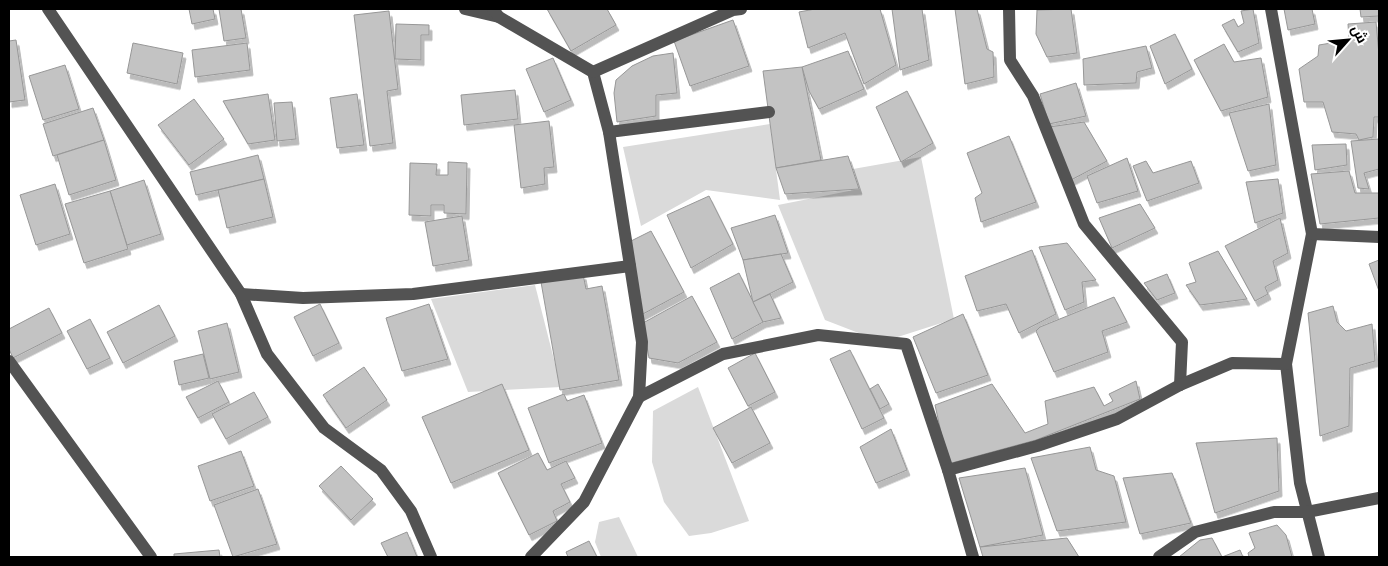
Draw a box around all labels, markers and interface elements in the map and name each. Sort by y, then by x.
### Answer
north arrow [1323,15,1373,65]
text: ش [1347,22,1372,46]

